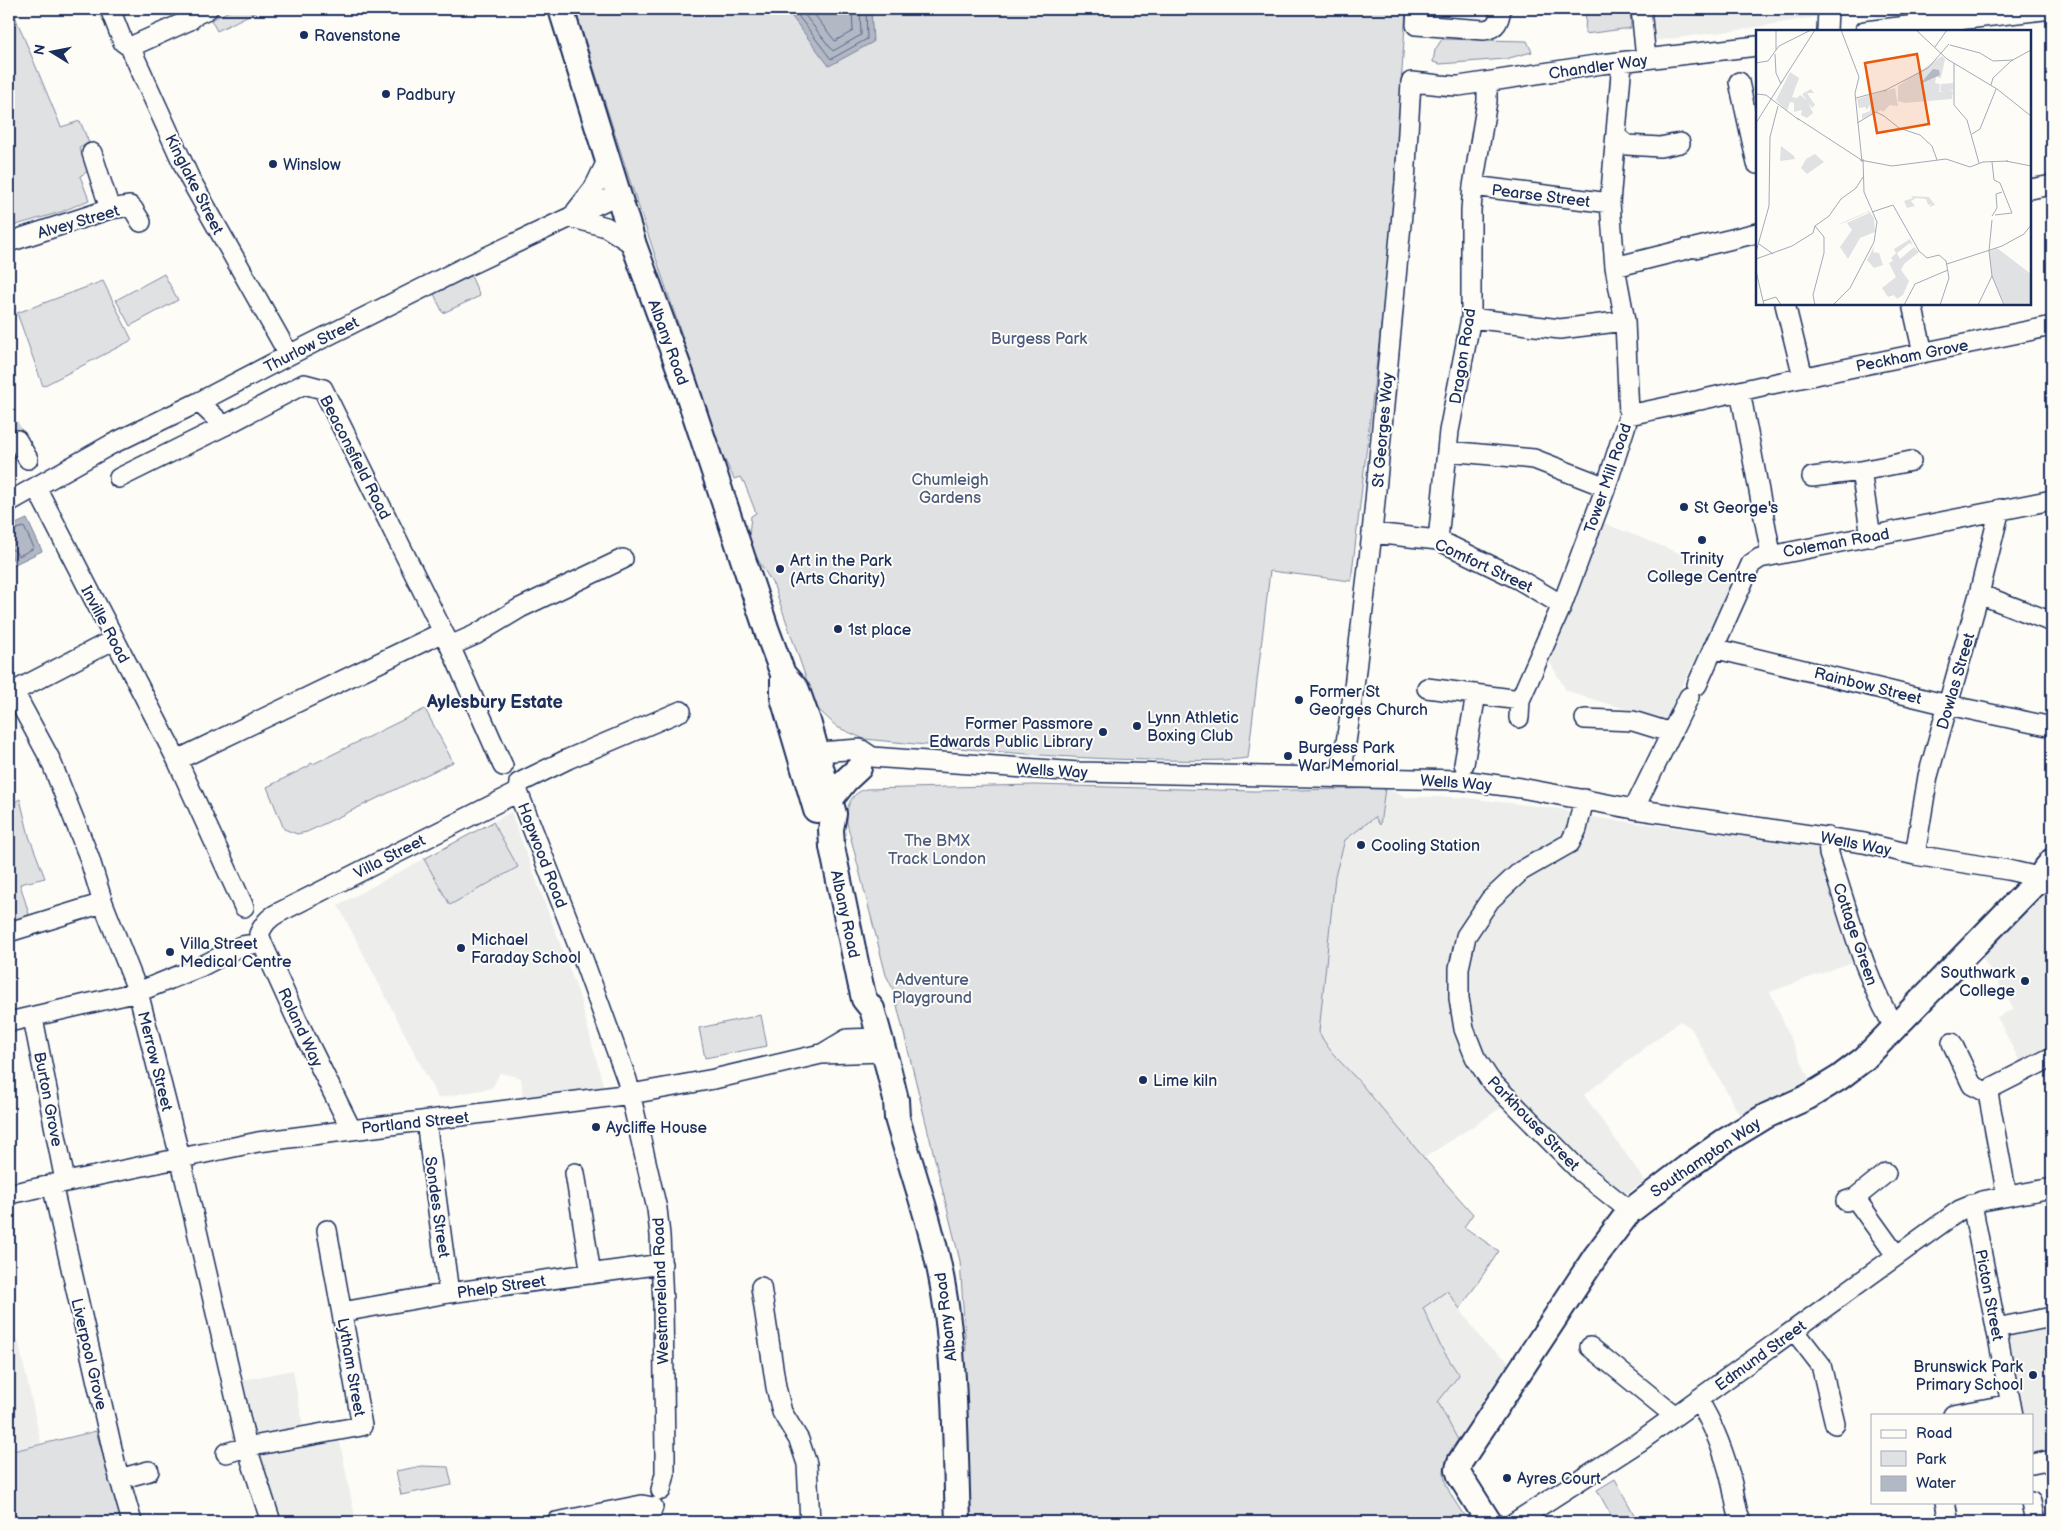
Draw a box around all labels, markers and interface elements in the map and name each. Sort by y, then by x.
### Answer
place label: Ravenstone [314,27,401,46]
north arrow [28,28,78,78]
marker: Ravenstone [298,29,310,41]
inset map [1756,30,2031,305]
text: N [30,43,49,56]
street label: Chandler Way [1547,51,1650,84]
place label: Padbury [396,86,456,105]
marker: Padbury [380,88,392,100]
street label: Kinglake Street [160,131,227,238]
place label: Winslow [283,156,341,175]
marker: Winslow [267,158,279,170]
street label: Pearse Street [1490,181,1591,212]
street label: Alvey Street [35,202,122,243]
street label: Albany Road [643,297,692,388]
street label: Dragon Road [1447,307,1480,405]
street label: Thurlow Street [261,313,362,377]
park label: Burgess Park [991,330,1087,349]
street label: Peckham Grove [1854,336,1971,377]
street label: St Georges Way [1369,371,1398,488]
street label: Beaconsfield Road [315,392,394,523]
street label: Tower Mill Road [1581,421,1636,536]
park label: Chumleigh Gardens [911,471,989,508]
place label: St George's [1694,499,1778,518]
marker: St George's [1678,501,1690,513]
street label: Coleman Road [1782,525,1891,562]
marker: Trinity College Centre [1696,534,1708,546]
street label: Comfort Street [1431,535,1536,597]
place label: Trinity College Centre [1647,550,1757,587]
place label: Art in the Park (Arts Charity) [790,552,892,589]
marker: Art in the Park (Arts Charity) [774,563,786,575]
street label: Inville Road [76,583,133,667]
place label: 1st place [848,621,912,640]
marker: 1st place [832,623,844,635]
street label: Dowlas Street [1934,631,1979,732]
street label: Rainbow Street [1812,664,1923,709]
place label: Former St Georges Church [1309,683,1428,720]
district label: Aylesbury Estate [426,692,563,713]
marker: Former St Georges Church [1293,694,1305,706]
place label: Lynn Athletic Boxing Club [1147,709,1239,746]
place label: Former Passmore Edwards Public Library [929,715,1094,752]
marker: Lynn Athletic Boxing Club [1131,720,1143,732]
marker: Former Passmore Edwards Public Library [1097,726,1109,738]
place label: Burgess Park War Memorial [1298,739,1399,776]
marker: Burgess Park War Memorial [1282,750,1294,762]
street label: Wells Way [1016,760,1089,783]
street label: Wells Way [1419,772,1493,796]
street label: Hopwood Road [513,800,570,911]
street label: Wells Way [1819,828,1894,861]
street label: Villa Street [351,831,429,883]
park label: The BMX Track London [888,832,986,869]
place label: Cooling Station [1371,837,1480,856]
marker: Cooling Station [1355,839,1367,851]
street label: Albany Road [826,868,863,960]
street label: Cottage Green [1828,881,1881,988]
place label: Michael Faraday School [471,931,581,968]
place label: Villa Street Medical Centre [180,935,292,972]
marker: Michael Faraday School [455,942,467,954]
marker: Villa Street Medical Centre [164,946,176,958]
place label: Southwark College [1941,964,2016,1001]
park label: Adventure Playground [892,971,972,1008]
marker: Southwark College [2019,975,2031,987]
street label: Roland Way [273,985,326,1071]
street label: Merrow Street [133,1009,176,1113]
street label: Burton Grove [29,1050,66,1149]
place label: Lime kiln [1153,1072,1217,1091]
street label: Parkhouse Street [1483,1073,1583,1175]
marker: Lime kiln [1137,1074,1149,1086]
street label: Portland Street [360,1108,470,1139]
street label: Southampton Way [1647,1114,1765,1202]
place label: Aycliffe House [606,1119,708,1138]
marker: Aycliffe House [590,1121,602,1133]
street label: Sondes Street [420,1155,453,1259]
street label: Westmoreland Road [649,1217,674,1365]
street label: Picton Street [1970,1248,2007,1343]
street label: Albany Road [932,1271,961,1362]
street label: Phelp Street [456,1272,547,1303]
street label: Liverpool Grove [66,1297,111,1412]
street label: Lytham Street [333,1316,369,1418]
street label: Edmund Street [1712,1317,1810,1396]
place label: Brunswick Park Primary School [1913,1358,2023,1395]
marker: Brunswick Park Primary School [2027,1369,2039,1381]
legend [1871,1414,2034,1504]
text: Road [1916,1424,1952,1443]
text: Park [1916,1450,1947,1469]
place label: Ayres Court [1517,1470,1601,1489]
marker: Ayres Court [1501,1472,1513,1484]
text: Water [1916,1474,1956,1493]

